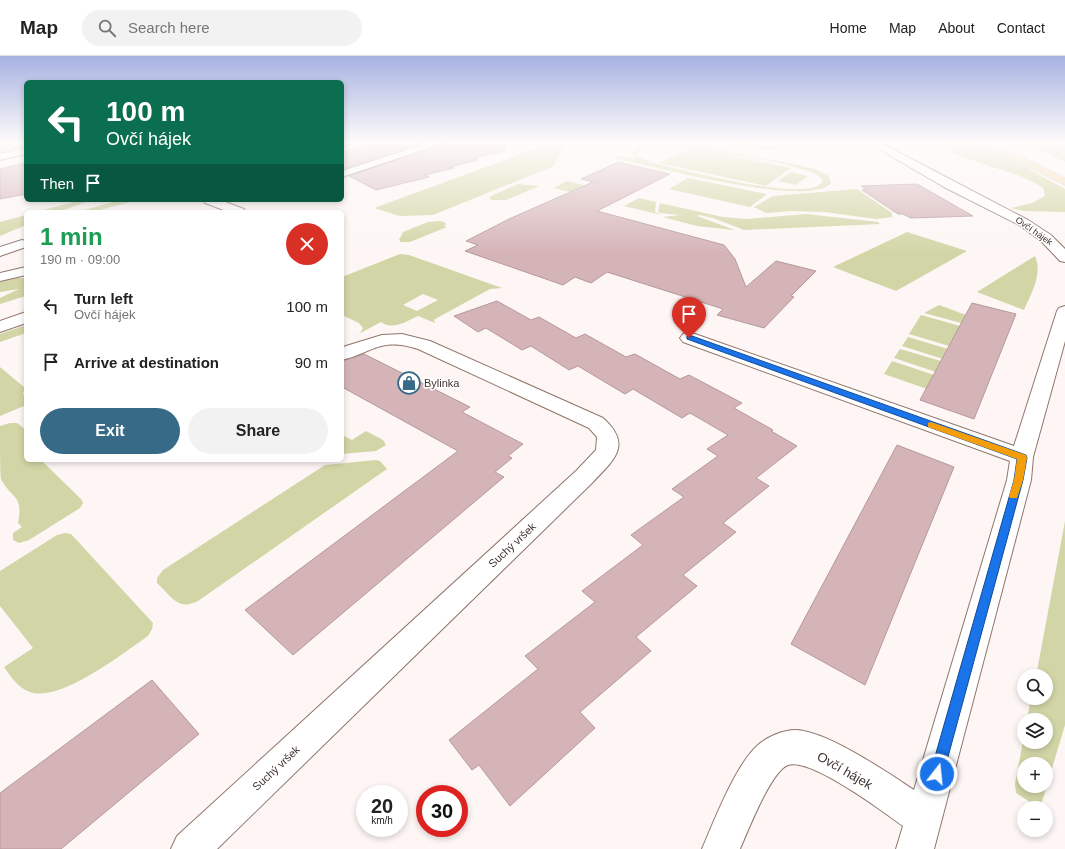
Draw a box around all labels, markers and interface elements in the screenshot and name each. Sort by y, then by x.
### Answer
search box [82,10,362,46]
text: Map [20,17,58,38]
icon: search [96,17,118,39]
text: Search here [128,19,210,36]
text: Home [830,20,867,36]
text: Map [889,20,916,36]
text: About [938,20,975,36]
text: Contact [997,20,1045,36]
icon: left [40,96,92,148]
text: 100 m [106,96,185,127]
text: Ovčí hájek [106,129,191,149]
icon: arrive [82,172,104,194]
text: Then [40,175,74,192]
street label: Ovčí hájek [1014,215,1055,248]
text: 1 min [40,223,103,250]
button: close [286,223,328,265]
text: 190 m · 09:00 [40,252,120,267]
text: Turn left [74,290,133,307]
icon: left [40,295,62,317]
pin [672,297,706,338]
text: 100 m [286,298,328,315]
icon: arrive [678,303,700,325]
text: Ovčí hájek [74,307,135,322]
icon: arrive [40,351,62,373]
text: Arrive at destination [74,354,219,371]
text: 90 m [295,354,328,371]
shop icon: Bylinka [396,370,422,396]
place label: Bylinka [424,377,460,389]
button: Exit [40,408,180,454]
button: Share [188,408,328,454]
street label: Suchý vršek [486,520,538,570]
map controls [1017,669,1053,837]
button: search [1017,669,1053,705]
button: layers [1017,713,1053,749]
street label: Suchý vršek [250,743,302,793]
street label: Ovčí hájek [814,749,876,793]
position arrow [916,753,958,795]
button: + [1017,757,1053,793]
speed limit sign: 30 [416,785,468,837]
text: 20 [371,795,393,817]
button: − [1017,801,1053,837]
text: km/h [371,815,393,826]

